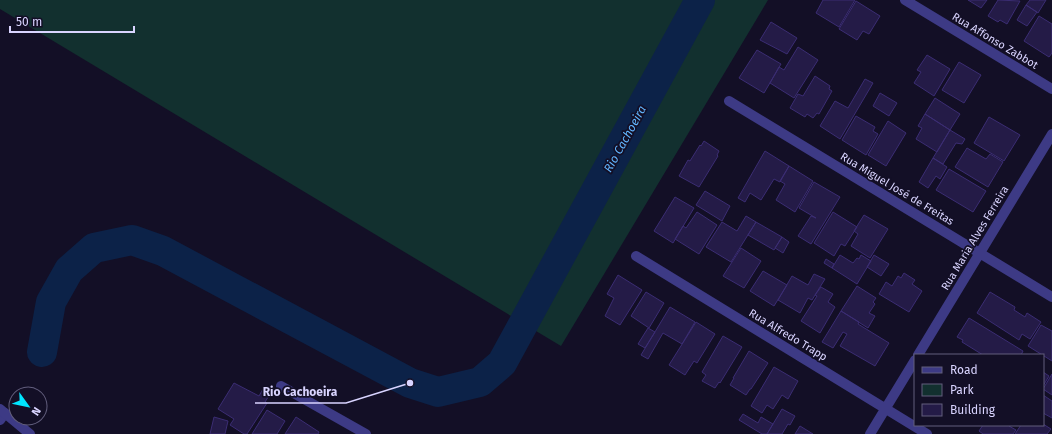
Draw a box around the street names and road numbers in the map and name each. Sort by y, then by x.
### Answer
street label: Rua Affonso Zabbot [950,10,1040,72]
street label: Rua Miguel José de Freitas [838,150,956,228]
street label: Rua Maria Alves Ferreira [939,183,1011,293]
street label: Rua Alfredo Trapp [746,306,830,364]

